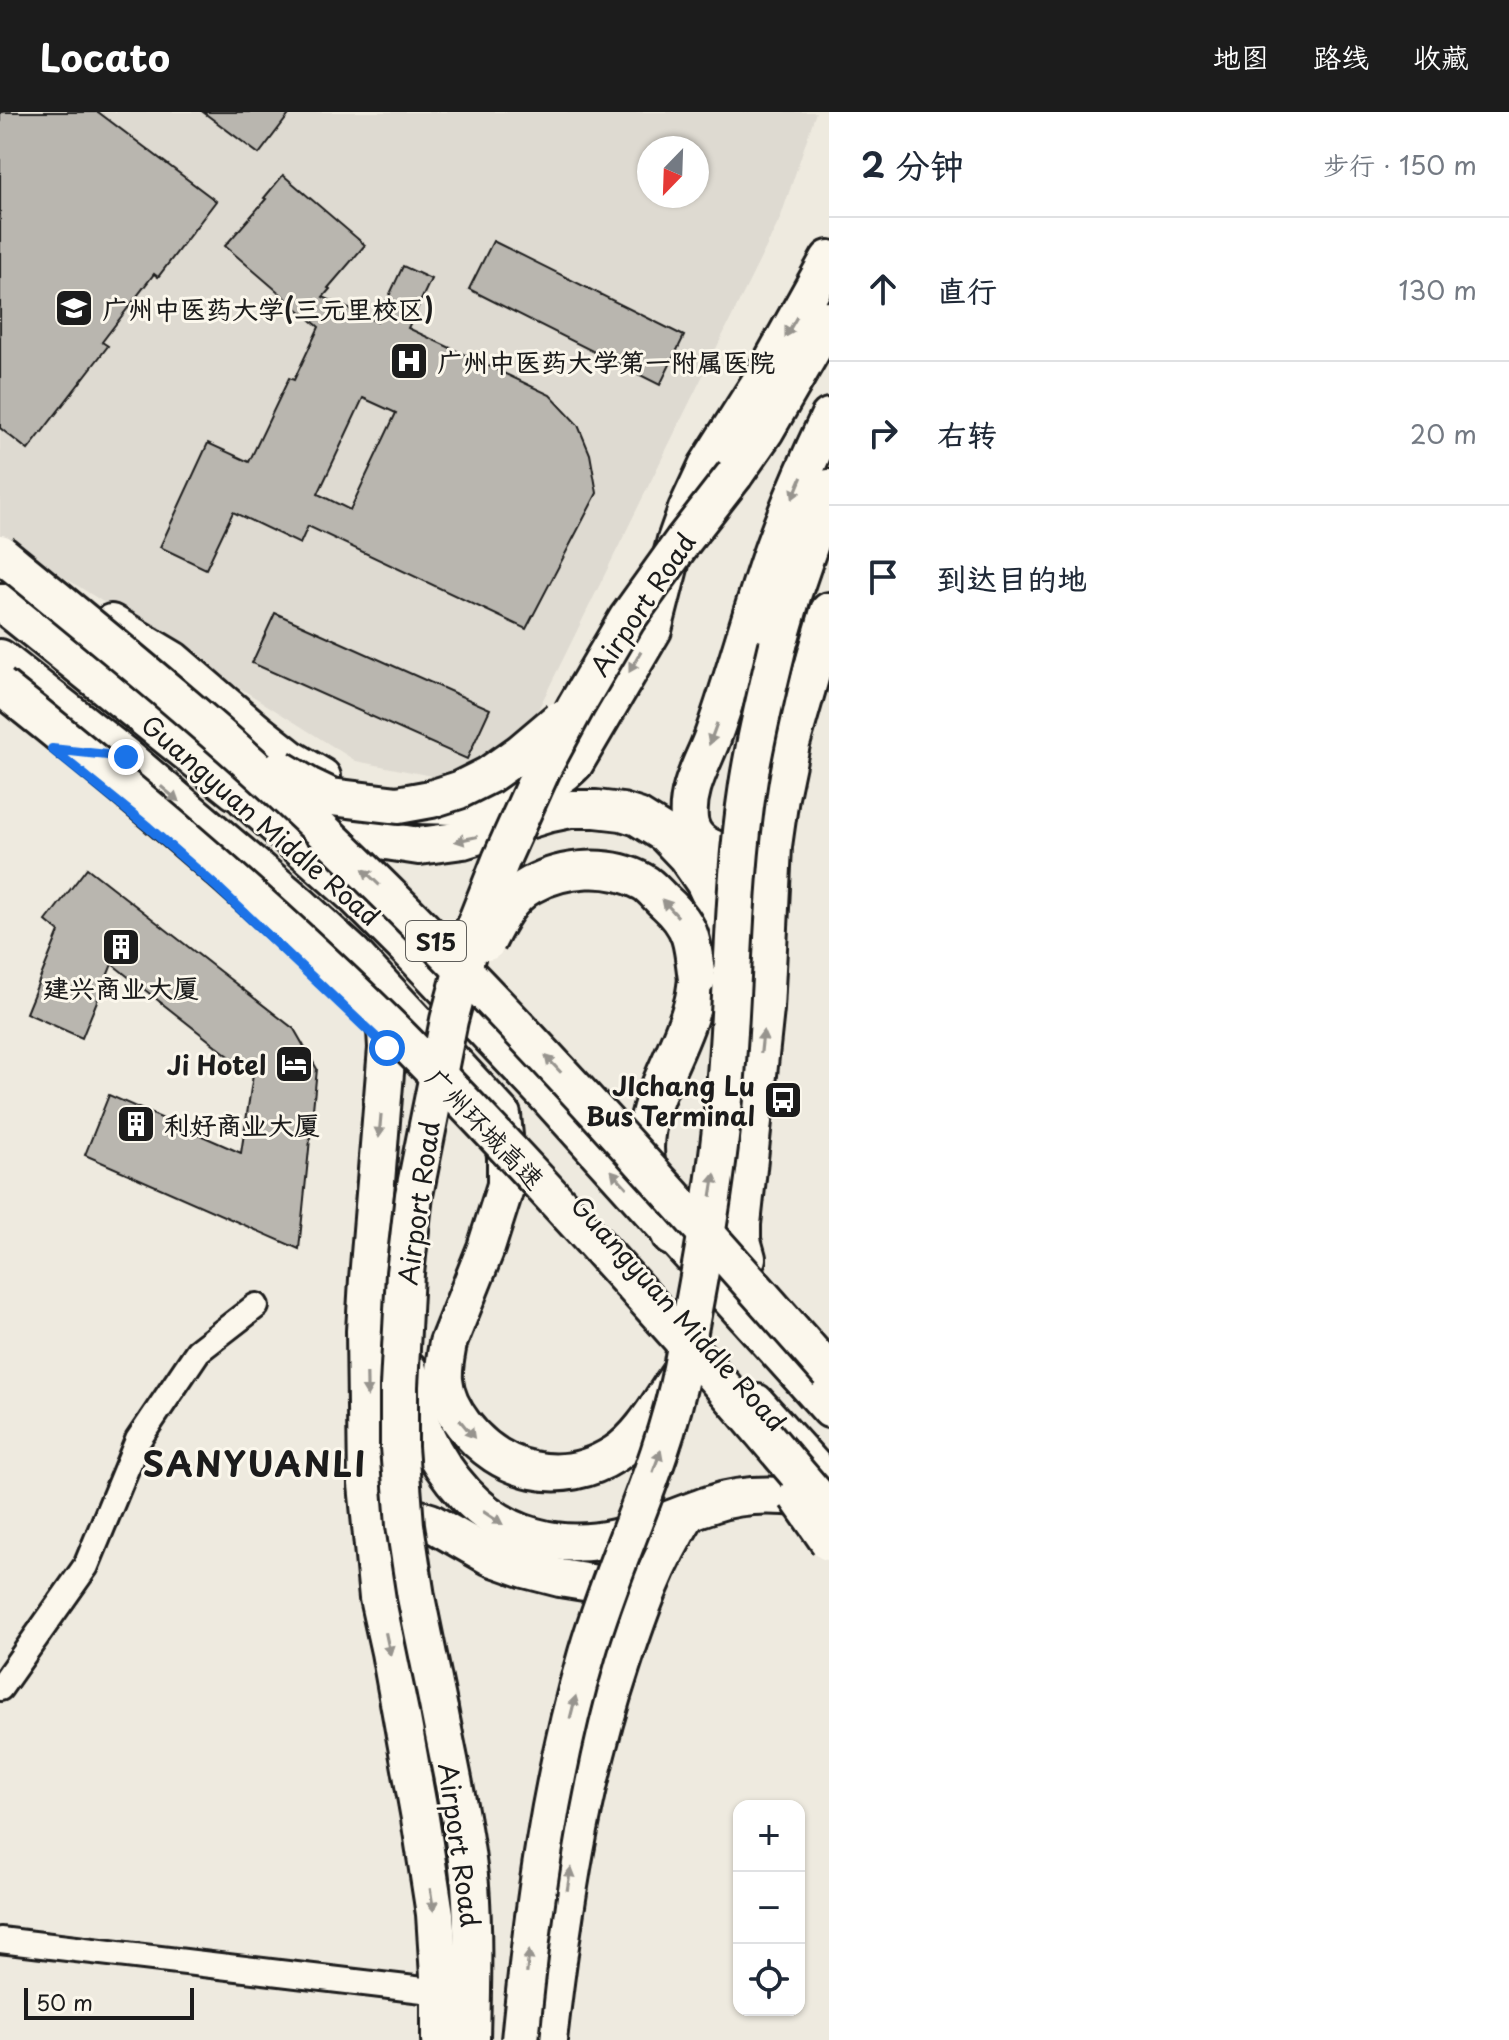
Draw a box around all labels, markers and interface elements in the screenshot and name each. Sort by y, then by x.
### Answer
text: Locato [40,28,170,85]
text: 地图 [1213,35,1269,78]
text: 路线 [1313,35,1369,78]
text: 收藏 [1413,35,1469,78]
north arrow [637,136,709,208]
text: 2 分钟 [861,138,964,190]
text: 步行 · 150 m [1323,145,1477,184]
icon: ahead [861,267,905,311]
text: 直行 [937,267,997,312]
text: 130 m [1398,270,1477,309]
school or university icon: 广州中医药大学(三元里校区) [53,287,95,329]
place label: 广州中医药大学(三元里校区) [102,289,434,328]
one-way arrow [784,316,798,339]
hospital icon: 广州中医药大学第一附属医院 [388,340,430,382]
place label: 广州中医药大学第一附属医院 [437,342,775,381]
icon: right [861,411,905,455]
text: 右转 [937,411,997,456]
text: 20 m [1410,414,1477,453]
one-way arrow [790,476,803,500]
street label: Airport Road [580,525,704,683]
icon: arrive [861,555,905,599]
text: 到达目的地 [937,555,1087,600]
one-way arrow [628,651,642,673]
street label: Guangyuan Middle Road [133,705,389,935]
one-way arrow [707,722,719,746]
route end [108,739,144,775]
one-way arrow [160,785,180,802]
one-way arrow [453,833,478,846]
one-way arrow [362,869,381,887]
one-way arrow [662,899,679,919]
road number: S15 [406,921,466,961]
building icon: 建兴商业大厦 [100,926,142,968]
place label: 建兴商业大厦 [43,968,199,1007]
one-way arrow [755,1029,768,1054]
route start [369,1030,405,1066]
hotel icon: Ji Hotel [273,1043,315,1085]
place label: Ji Hotel [167,1045,266,1084]
one-way arrow [544,1054,562,1073]
street label: 广州环城高速 [418,1058,554,1198]
place label: JIchang Lu Bus Terminal [585,1066,755,1135]
bus stop icon: JIchang Lu Bus Terminal [762,1079,804,1121]
building icon: 利好商业大厦 [115,1103,157,1145]
place label: 利好商业大厦 [164,1105,320,1144]
one-way arrow [374,1114,387,1139]
street label: Airport Road [387,1118,449,1288]
one-way arrow [611,1169,628,1189]
one-way arrow [707,1172,720,1197]
street label: Guangyuan Middle Road [562,1186,796,1440]
one-way arrow [360,1373,373,1398]
one-way arrow [459,1419,476,1440]
district label: SANYUANLI [143,1437,367,1489]
one-way arrow [651,1449,663,1473]
one-way arrow [482,1510,503,1525]
one-way arrow [382,1631,395,1656]
one-way arrow [567,1694,579,1719]
street label: Airport Road [429,1760,491,1930]
map controls [733,1800,805,2016]
button: + [733,1800,805,1872]
one-way arrow [564,1867,576,1892]
button: − [733,1872,805,1944]
one-way arrow [427,1888,439,1913]
button: locate [733,1944,805,2016]
one-way arrow [521,1949,534,1974]
scale bar [24,1984,194,2020]
text: 50 m [36,1985,93,2018]

